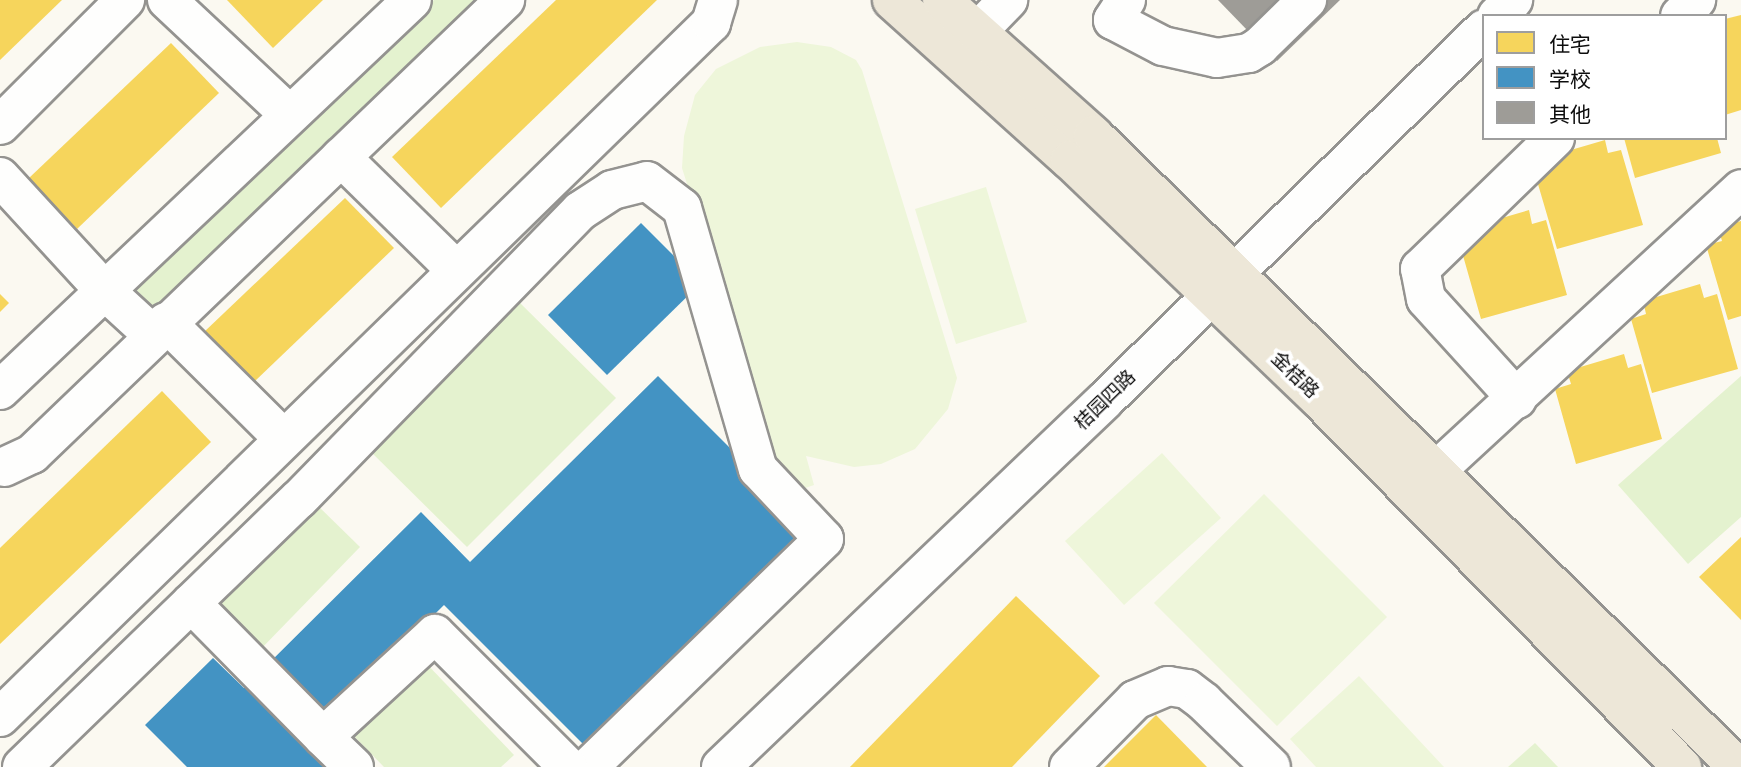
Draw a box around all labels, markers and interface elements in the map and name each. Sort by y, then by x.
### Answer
legend [1482,14,1727,140]
text: 住宅 [1549,33,1591,57]
text: 学校 [1549,68,1591,92]
text: 其他 [1549,103,1591,127]
street label: 金桔路 [1267,347,1323,403]
street label: 桔园四路 [1070,365,1140,435]

